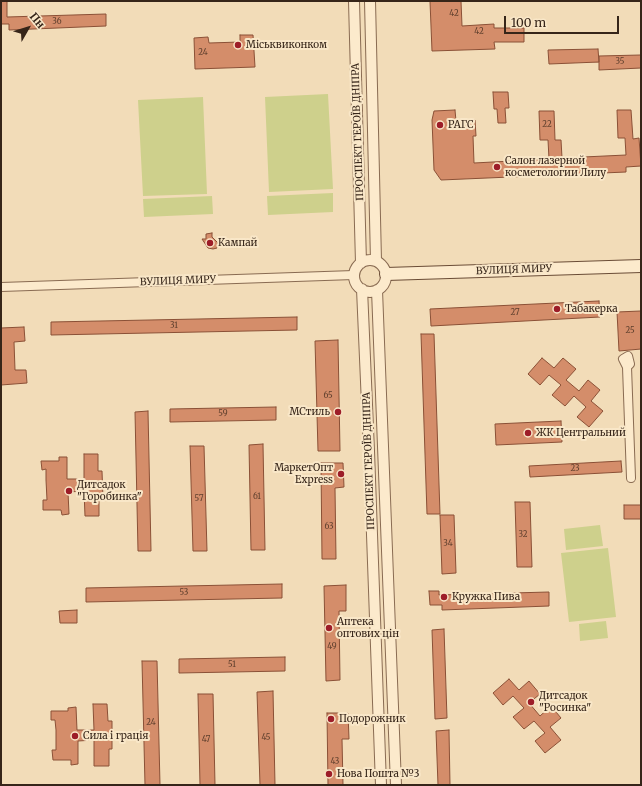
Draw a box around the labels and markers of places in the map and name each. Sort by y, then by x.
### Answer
place label: Міськвиконком [246,39,327,51]
marker: Міськвиконком [233,40,243,50]
place label: РАГС [448,119,473,131]
marker: РАГС [435,120,445,130]
place label: Салон лазерной косметологии Лилу [505,155,606,178]
marker: Салон лазерной косметологии Лилу [492,162,502,172]
place label: Кампай [218,237,257,249]
marker: Кампай [205,238,215,248]
place label: Табакерка [565,303,618,315]
marker: Табакерка [552,304,562,314]
place label: МСтиль [289,406,330,418]
marker: МСтиль [333,407,343,417]
place label: ЖК Центральний [536,427,626,439]
marker: ЖК Центральний [523,428,533,438]
place label: МаркетОпт Express [274,462,333,486]
marker: МаркетОпт Express [336,469,346,479]
place label: Дитсадок "Горобинка" [77,479,142,502]
marker: Дитсадок "Горобинка" [64,486,74,496]
place label: Кружка Пива [452,591,520,603]
marker: Кружка Пива [439,592,449,602]
place label: Аптека оптових цін [337,616,399,640]
marker: Аптека оптових цін [324,623,334,633]
place label: Дитсадок "Росинка" [539,690,591,714]
marker: Дитсадок "Росинка" [526,697,536,707]
place label: Подорожник [339,713,406,725]
marker: Подорожник [326,714,336,724]
place label: Сила і грація [83,730,148,742]
marker: Сила і грація [70,731,80,741]
place label: Нова Пошта №3 [337,768,419,780]
marker: Нова Пошта №3 [324,769,334,779]

